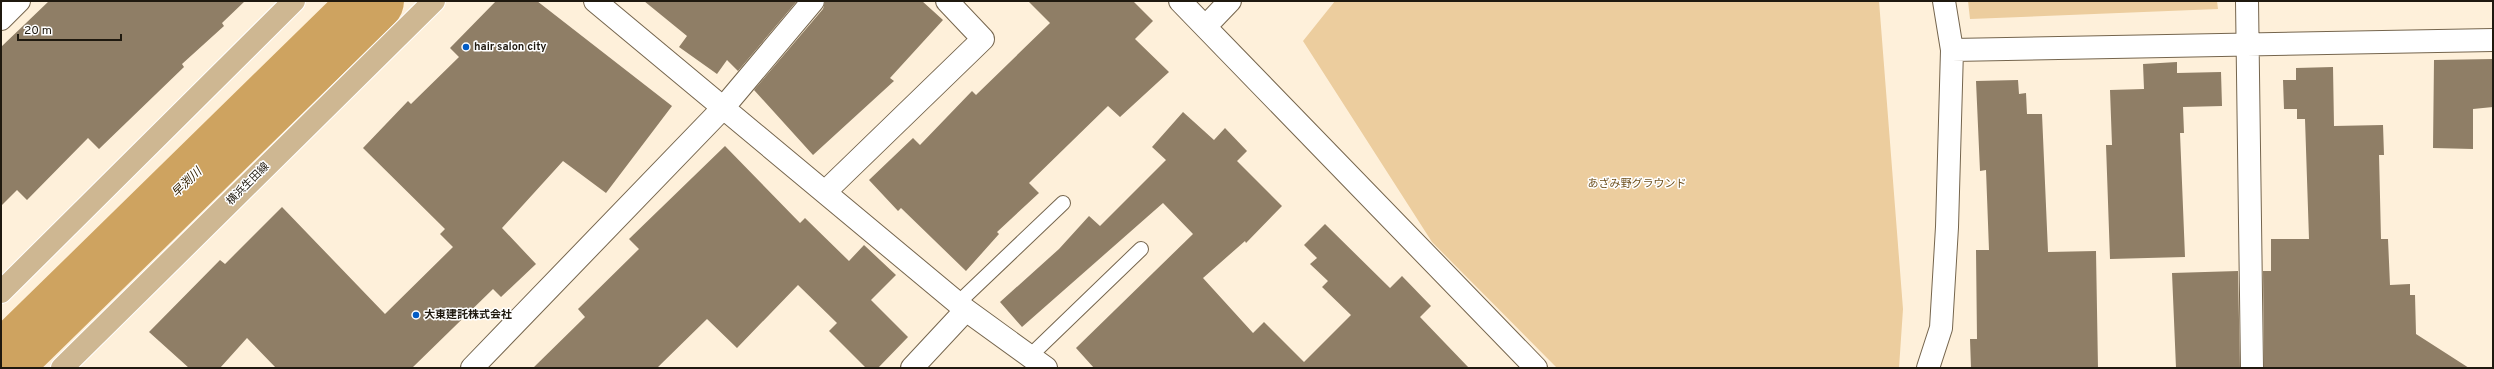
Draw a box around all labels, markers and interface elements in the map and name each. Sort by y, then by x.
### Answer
scale bar [18,16,121,42]
text: 20 m [24,23,52,39]
place label: hair salon city [474,40,547,54]
marker: hair salon city [461,42,471,52]
street label: 横浜生田線 [224,160,272,208]
water label: 早渕川 [168,163,207,201]
park label: あざみ野グラウンド [1588,177,1687,191]
place label: 大東建託株式会社 [424,308,512,322]
marker: 大東建託株式会社 [411,310,421,320]

